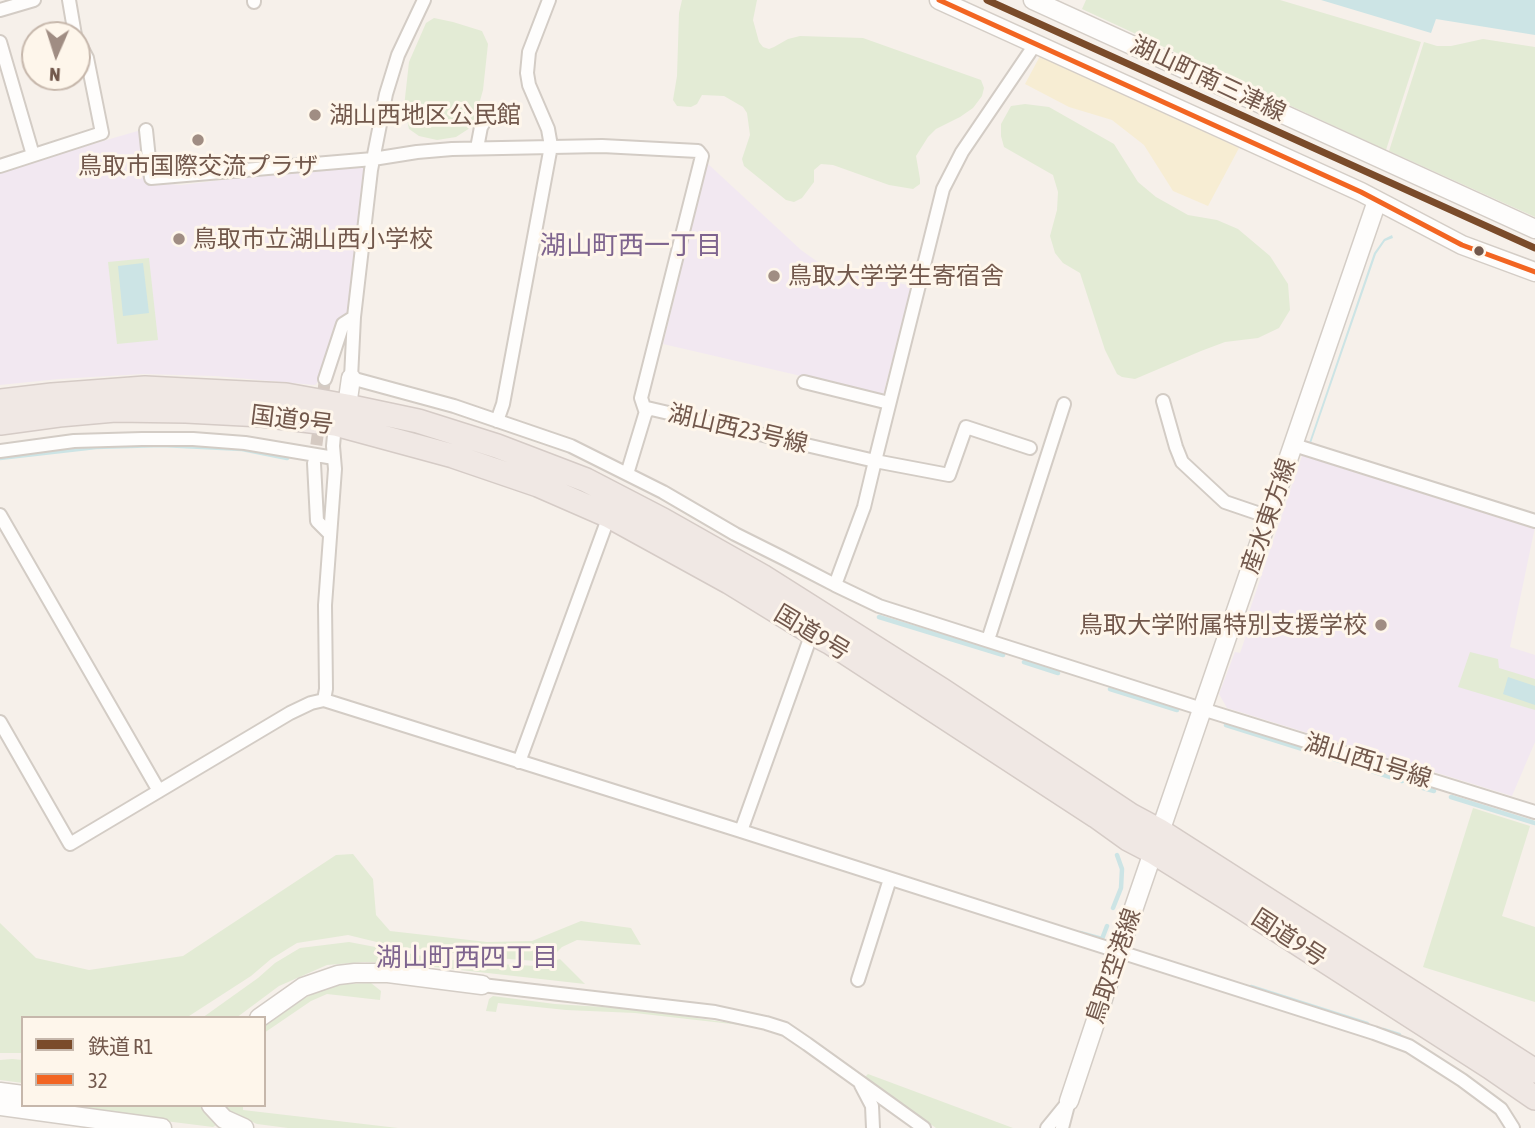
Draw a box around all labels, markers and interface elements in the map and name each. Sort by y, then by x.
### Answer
north arrow [21,21,91,91]
street label: 湖山町南三津線 [1126,30,1290,128]
text: N [49,64,61,86]
place label: 湖山西地区公民館 [329,101,521,129]
marker: 湖山西地区公民館 [307,107,323,123]
marker: 鳥取市国際交流プラザ [190,132,206,148]
place label: 鳥取市国際交流プラザ [78,152,318,180]
place label: 鳥取市立湖山西小学校 [193,225,433,253]
district label: 湖山町西一丁目 [540,230,722,262]
marker: 鳥取市立湖山西小学校 [171,231,187,247]
unlabelled marker [1472,244,1486,258]
place label: 鳥取大学学生寄宿舎 [788,262,1004,290]
marker: 鳥取大学学生寄宿舎 [766,268,782,284]
street label: 湖山西23号線 [665,399,811,459]
street label: 国道9号 [249,401,335,439]
street label: 産水東方線 [1236,455,1302,577]
street label: 国道9号 [769,599,855,667]
place label: 鳥取大学附属特別支援学校 [1079,611,1367,639]
marker: 鳥取大学附属特別支援学校 [1373,617,1389,633]
street label: 湖山西1号線 [1301,728,1435,794]
street label: 国道9号 [1246,903,1332,973]
street label: 鳥取空港線 [1081,905,1147,1027]
district label: 湖山町西四丁目 [376,942,558,974]
legend [21,1016,266,1107]
text: 鉄道 R1 [88,1034,153,1058]
text: 32 [88,1068,108,1092]

